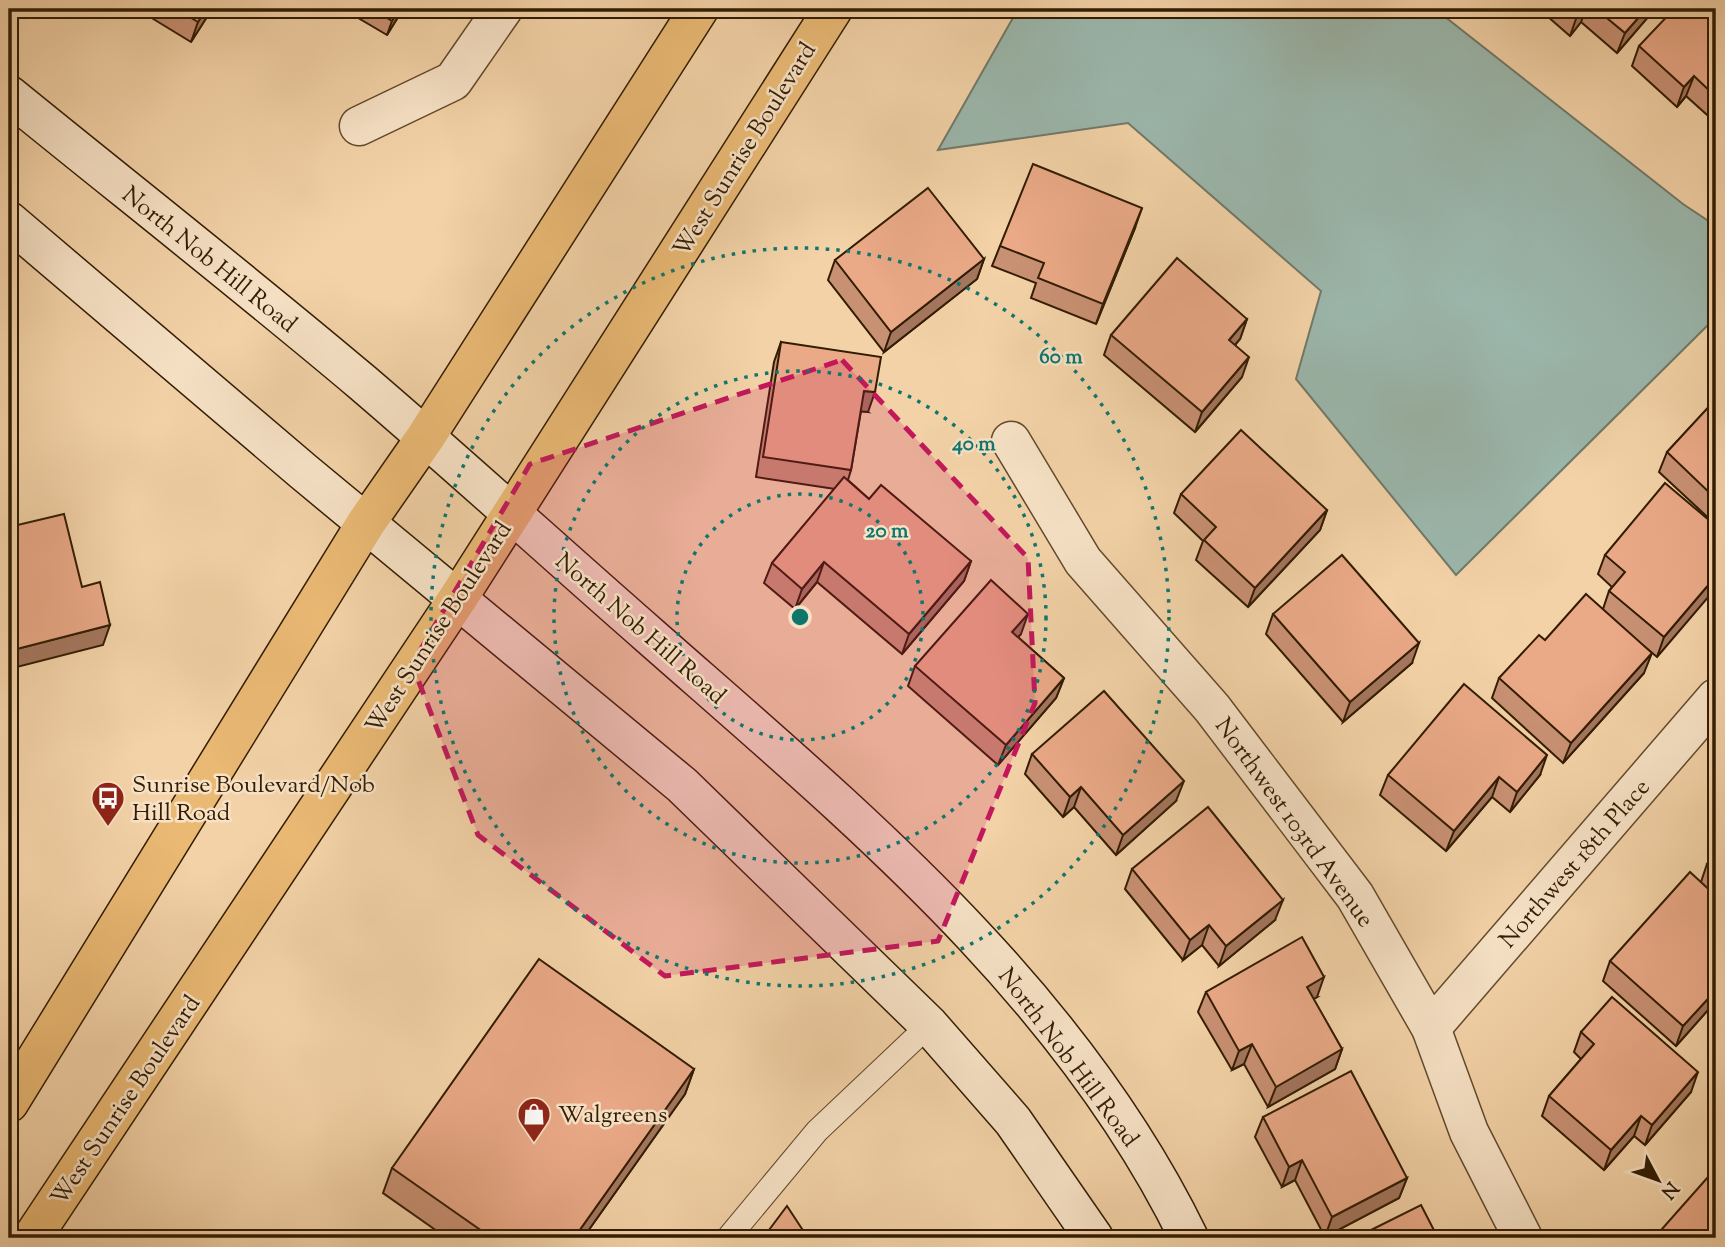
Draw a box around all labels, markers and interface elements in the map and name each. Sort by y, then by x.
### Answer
street label: West Sunrise Boulevard [666,36,826,264]
street label: North Nob Hill Road [114,179,304,342]
text: 60 m [1039,343,1083,373]
text: 40 m [951,430,996,460]
street label: West Sunrise Boulevard [358,515,521,741]
text: 20 m [866,517,909,547]
street label: North Nob Hill Road [547,546,733,714]
centre of rings [788,605,812,629]
street label: Northwest 103rd Avenue [1206,711,1381,935]
place label: Sunrise Boulevard/Nob Hill Road [132,769,375,831]
street label: Northwest 18th Place [1492,772,1659,957]
bus stop icon: Sunrise Boulevard/Nob Hill Road [89,779,127,828]
street label: North Nob Hill Road [989,961,1146,1155]
street label: West Sunrise Boulevard [43,989,210,1213]
shop icon: Walgreens [515,1095,553,1144]
place label: Walgreens [558,1099,667,1133]
north arrow [1624,1146,1694,1216]
text: N [1654,1175,1684,1204]

